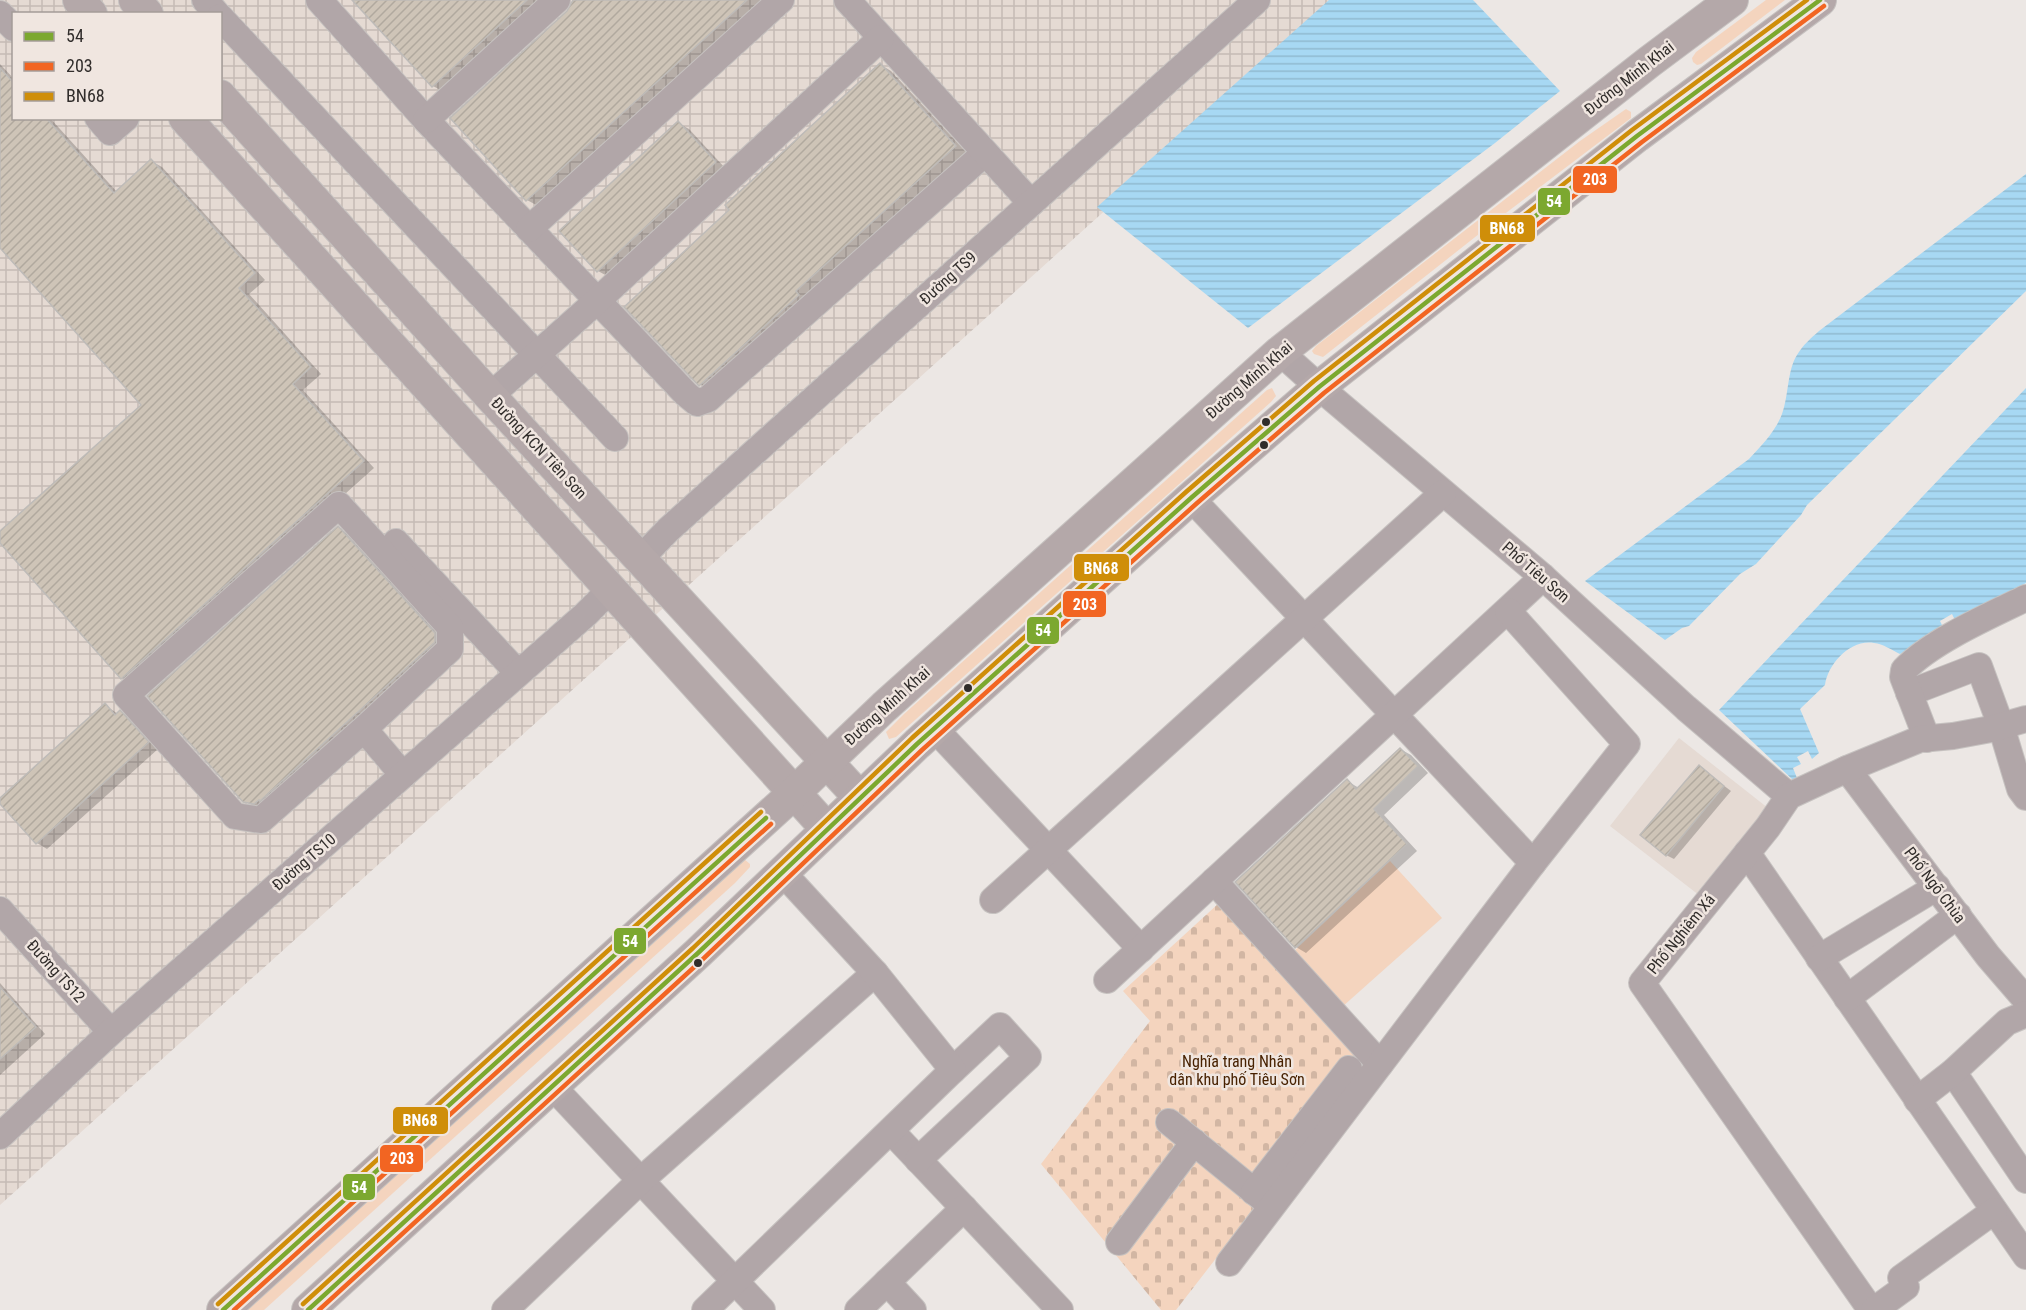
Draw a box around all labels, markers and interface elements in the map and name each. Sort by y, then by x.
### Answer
legend [12,12,222,120]
text: 54 [66,25,84,46]
street label: Đường Minh Khai [1581,37,1677,119]
text: 203 [66,55,93,76]
text: BN68 [66,85,105,106]
line badge: 203 [1572,165,1618,194]
text: 203 [1583,170,1607,189]
line badge: 54 [1537,187,1571,216]
text: 54 [1546,192,1562,211]
line badge: BN68 [1479,214,1536,243]
text: BN68 [1490,219,1524,238]
street label: Đường TS9 [916,248,980,308]
street label: Đường Minh Khai [1202,337,1296,423]
street label: Đường KCN Tiên Sơn [487,393,591,503]
unlabelled marker [1260,416,1272,428]
unlabelled marker [1258,439,1270,451]
street label: Phố Tiêu Sơn [1498,538,1574,606]
line badge: BN68 [1073,553,1130,582]
text: BN68 [1084,559,1118,578]
line badge: 203 [1062,590,1107,618]
text: 203 [1073,595,1097,614]
line badge: 54 [1026,616,1060,645]
text: 54 [1035,621,1051,640]
street label: Đường Minh Khai [840,663,934,749]
unlabelled marker [962,682,974,694]
street label: Đường TS10 [269,829,339,895]
street label: Phố Ngõ Chùa [1900,843,1970,927]
street label: Phố Nghiêm Xá [1643,890,1719,978]
line badge: 54 [613,927,647,955]
text: 54 [622,932,638,951]
street label: Đường TS12 [23,936,89,1006]
unlabelled marker [692,957,704,969]
park label: Nghĩa trang Nhân dân khu phố Tiêu Sơn [1169,1052,1305,1089]
line badge: BN68 [392,1106,449,1135]
text: BN68 [403,1111,437,1130]
line badge: 203 [379,1144,424,1173]
text: 203 [390,1149,414,1168]
line badge: 54 [342,1173,376,1201]
text: 54 [351,1178,367,1197]

